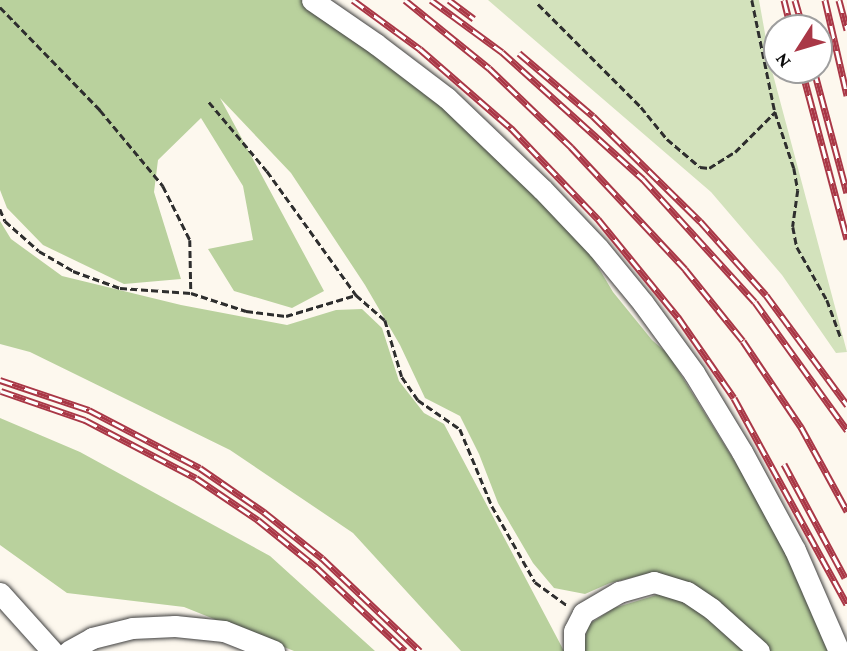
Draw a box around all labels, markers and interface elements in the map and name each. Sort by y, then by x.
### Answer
north arrow [763,14,833,84]
text: N [770,49,795,72]

